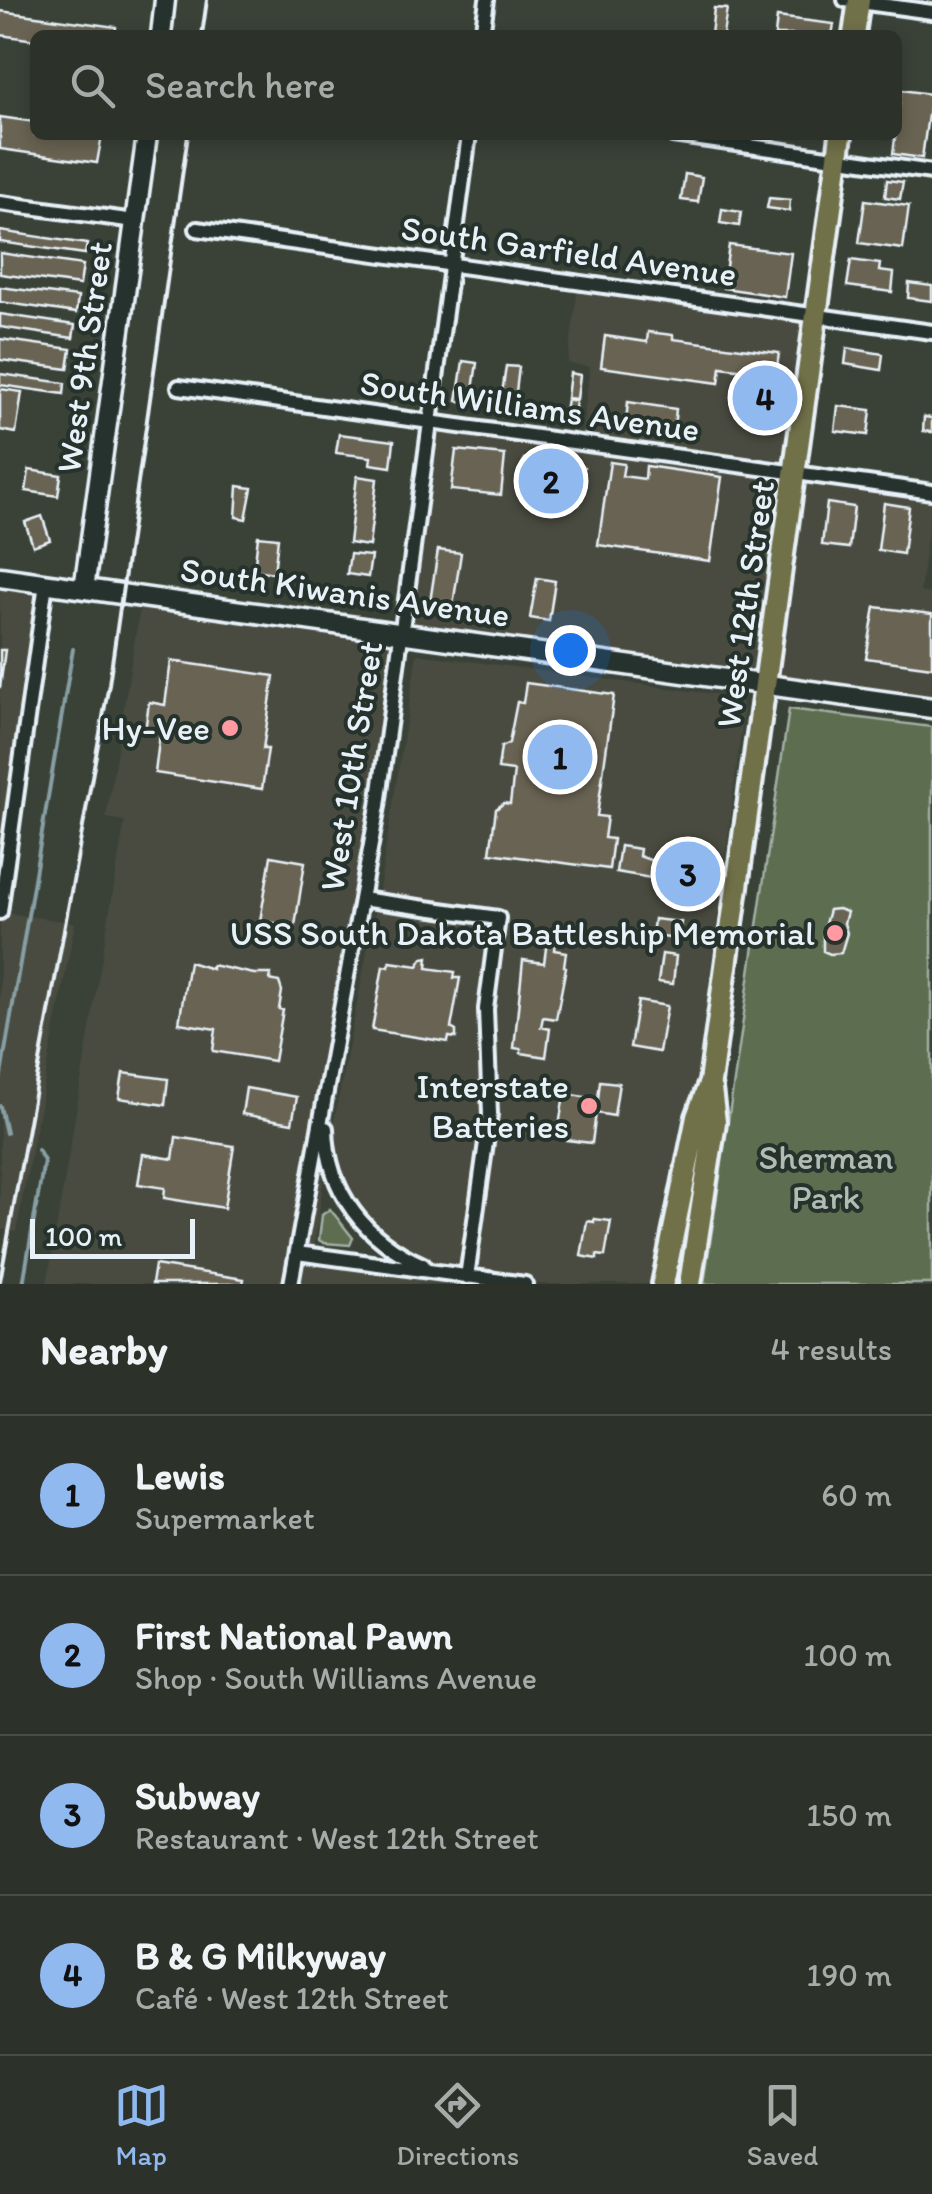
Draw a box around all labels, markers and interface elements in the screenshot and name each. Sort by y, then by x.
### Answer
search box [30,30,902,140]
icon: search [65,58,120,113]
text: Search here [145,62,336,108]
street label: South Garfield Avenue [399,207,739,295]
street label: West 9th Street [47,239,121,475]
pin: 4 [732,360,798,436]
street label: South Williams Avenue [358,361,702,451]
pin: 2 [518,444,584,518]
street label: West 12th Street [707,477,783,731]
street label: South Kiwanis Avenue [178,548,512,636]
your location [545,625,596,676]
street label: West 10th Street [310,638,392,894]
place label: Hy-Vee [101,707,210,749]
marker: Hy-Vee [219,717,241,739]
pin: 1 [528,720,592,794]
pin: 3 [656,836,720,912]
place label: USS South Dakota Battleship Memorial [230,912,815,954]
marker: USS South Dakota Battleship Memorial [824,922,846,944]
place label: Interstate Batteries [417,1065,569,1147]
marker: Interstate Batteries [578,1095,600,1117]
park label: Sherman Park [759,1136,894,1218]
scale bar [30,1214,195,1258]
text: 100 m [45,1219,122,1253]
text: Nearby [40,1324,167,1375]
text: 4 results [771,1330,892,1368]
text: Lewis [135,1453,225,1499]
text: 1 [65,1476,80,1514]
text: 60 m [821,1476,892,1514]
text: Supermarket [135,1499,315,1537]
text: First National Pawn [135,1613,453,1659]
text: 2 [64,1636,81,1674]
text: 100 m [804,1636,892,1674]
text: Shop · South Williams Avenue [135,1659,537,1697]
text: Subway [135,1773,260,1819]
text: 3 [64,1796,81,1834]
text: 150 m [807,1796,892,1834]
text: Restaurant · West 12th Street [135,1819,539,1857]
text: B & G Milkyway [135,1933,386,1979]
text: 4 [63,1956,82,1994]
text: 190 m [807,1956,892,1994]
text: Café · West 12th Street [135,1979,449,2017]
tab: Map [114,2078,169,2172]
tab: Directions [396,2078,519,2172]
tab: Saved [747,2078,818,2172]

